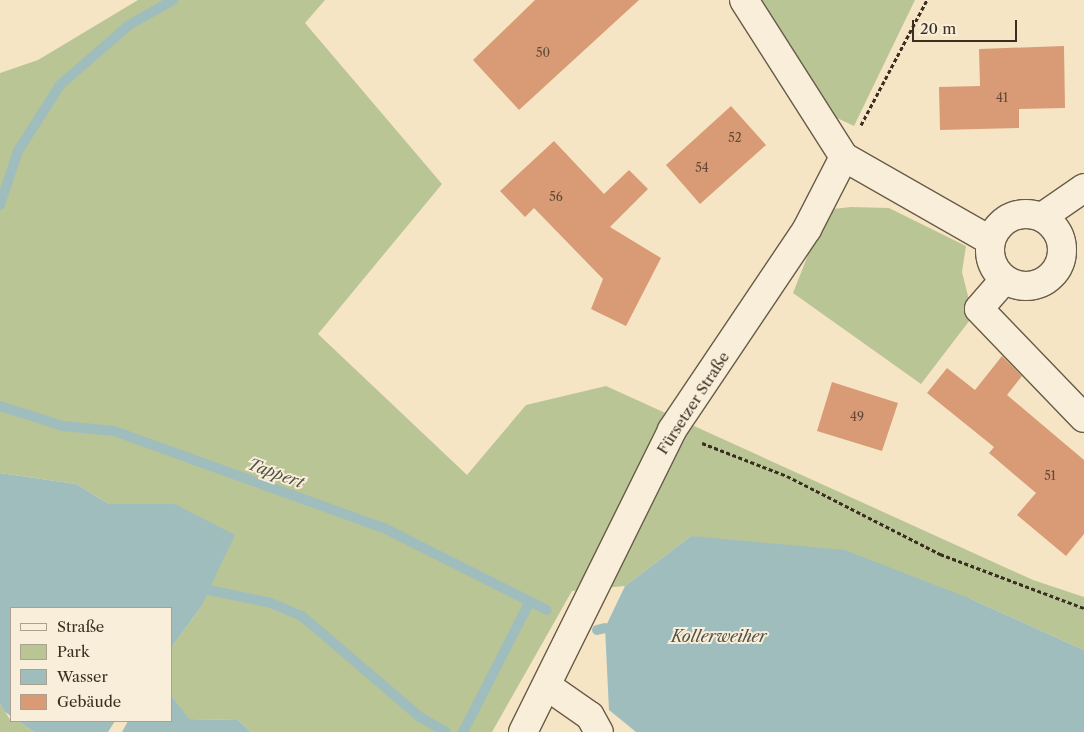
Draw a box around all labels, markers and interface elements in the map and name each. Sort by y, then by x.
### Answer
scale bar [914,10,1019,42]
text: 20 m [920,19,956,38]
house number: 50 [536,46,550,60]
house number: 41 [996,91,1008,105]
house number: 52 [728,131,742,145]
house number: 54 [695,161,709,175]
house number: 56 [549,190,563,204]
street label: Fürsetzer Straße [653,348,733,458]
house number: 49 [850,410,864,424]
water label: Tappert [246,454,306,492]
house number: 51 [1044,469,1056,483]
legend [10,607,172,722]
text: Straße [57,617,104,636]
water label: Kollerweiher [671,626,767,646]
text: Park [57,642,90,661]
text: Wasser [57,667,108,686]
text: Gebäude [57,692,121,711]

